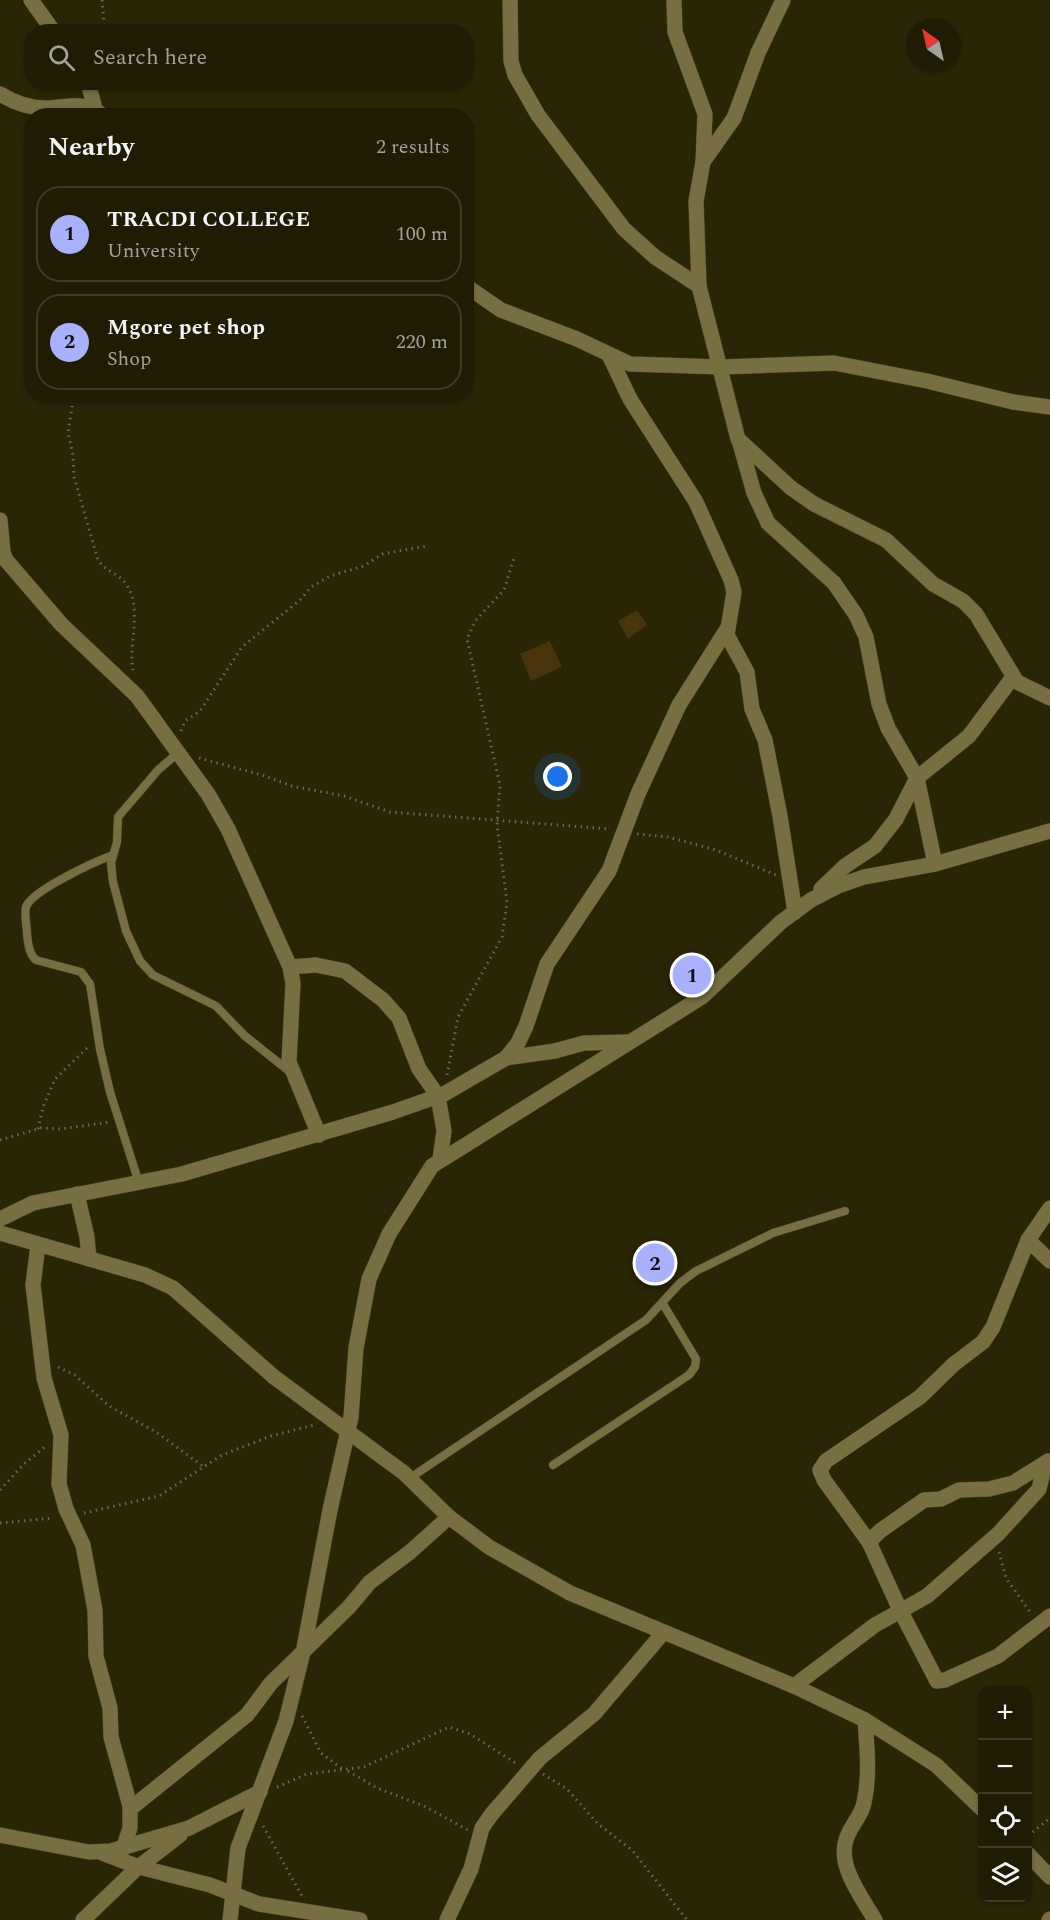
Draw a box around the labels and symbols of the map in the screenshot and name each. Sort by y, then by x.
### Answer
north arrow [906,18,960,72]
your location [543,762,572,791]
pin: 1 [672,952,712,998]
pin: 2 [636,1240,674,1286]

